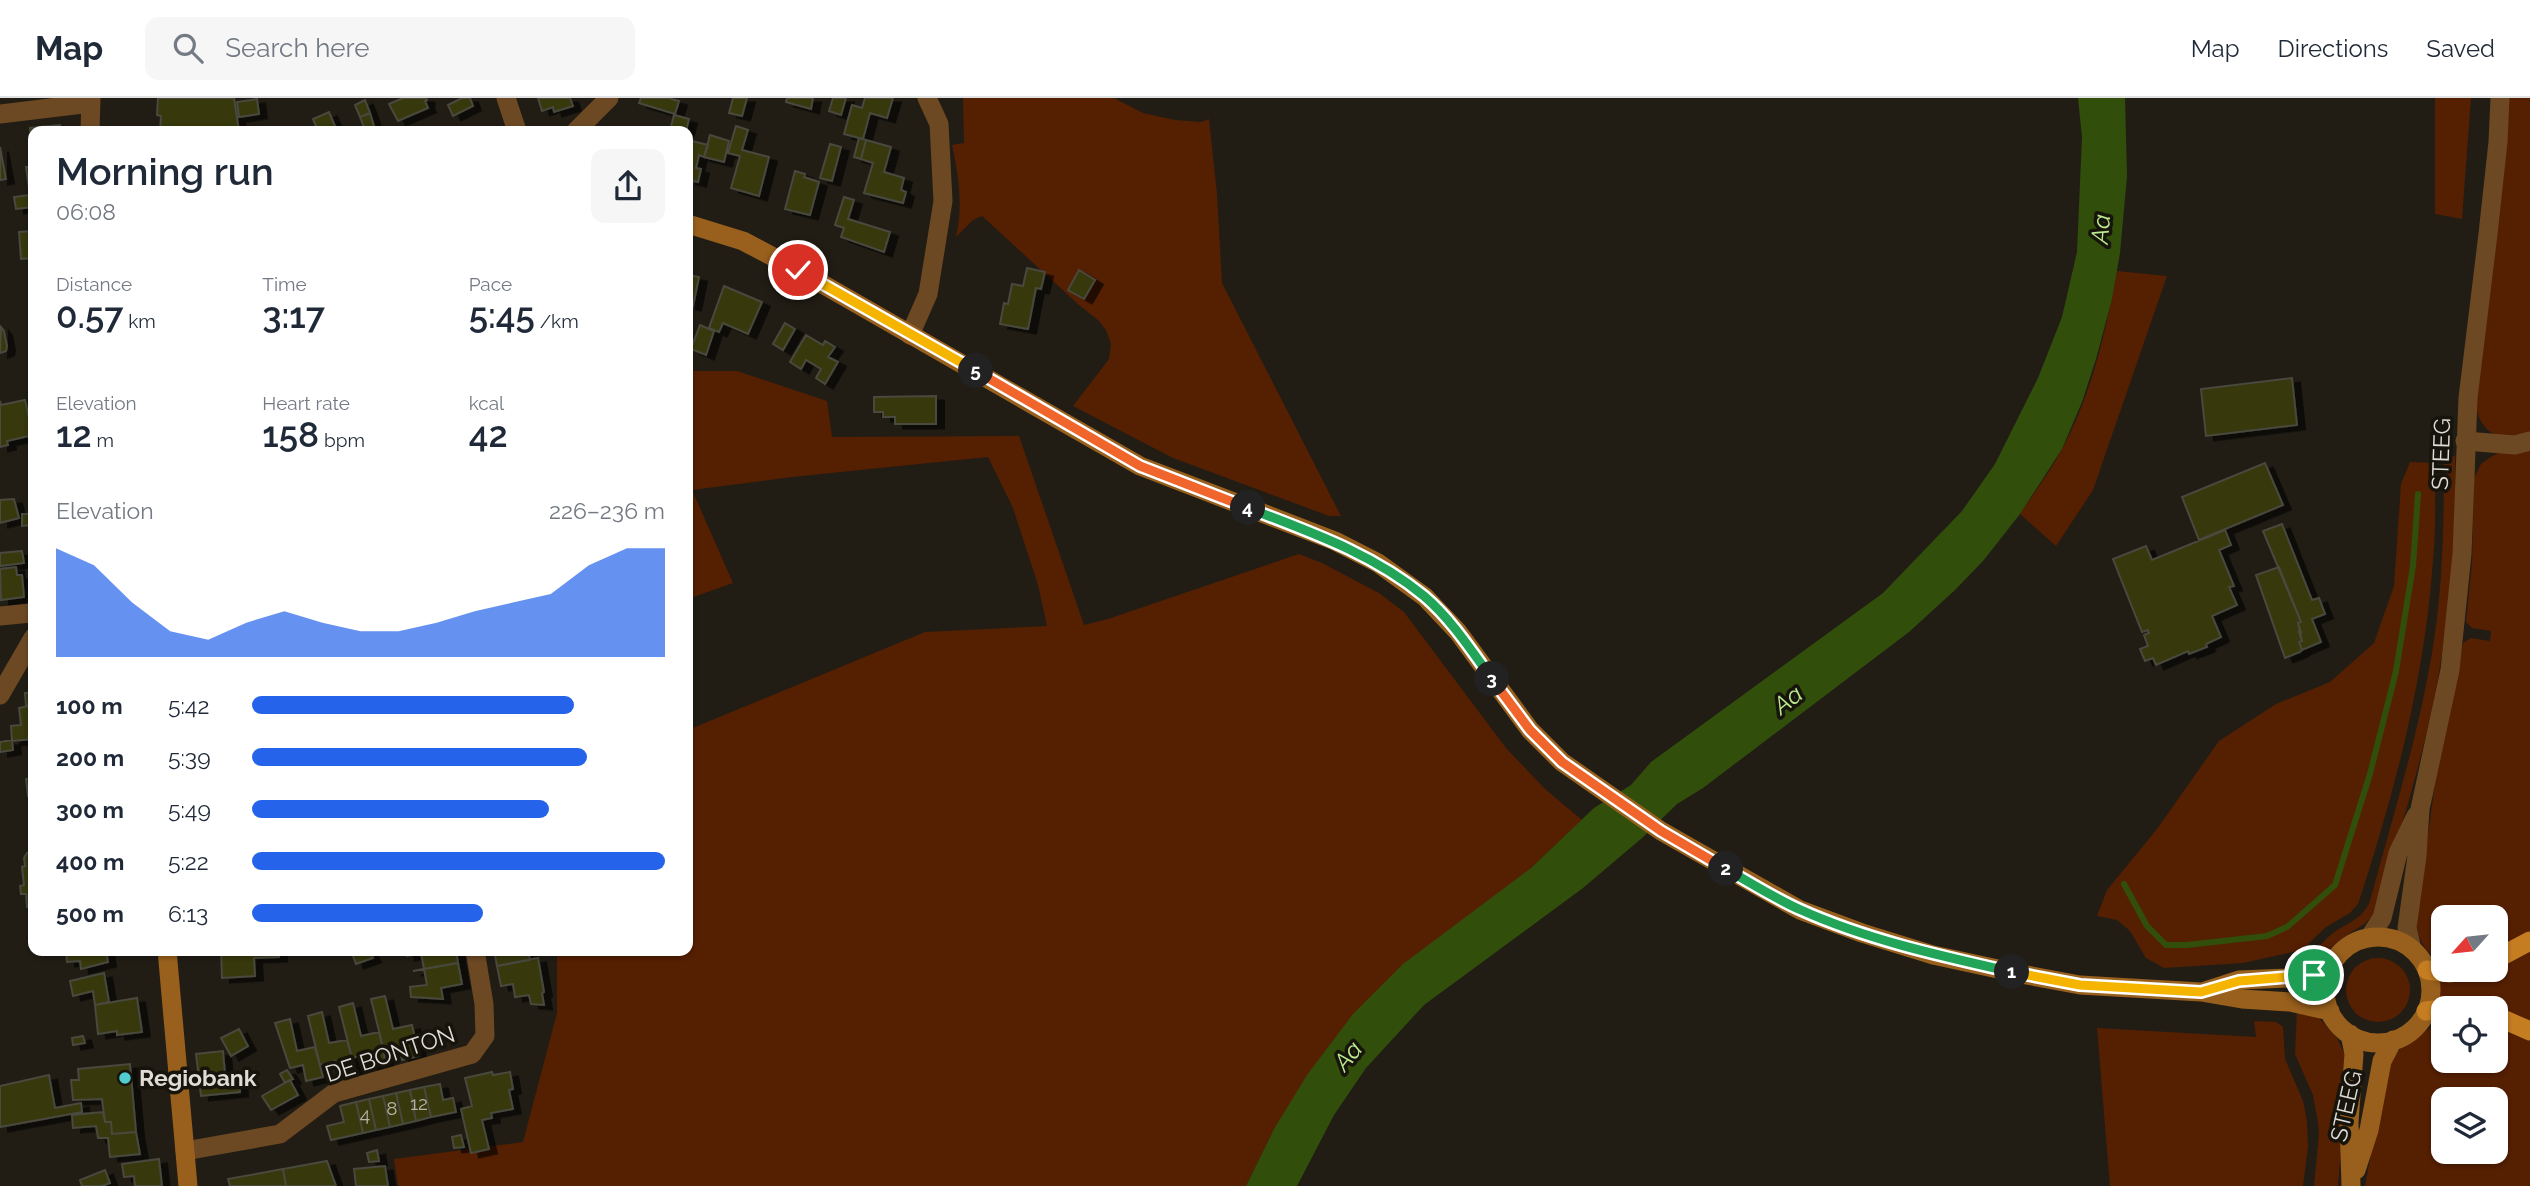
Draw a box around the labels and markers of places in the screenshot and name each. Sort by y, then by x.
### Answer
pin [768,240,828,300]
pin: 5 [958,354,993,388]
pin: 4 [1230,490,1266,526]
pin: 3 [1474,662,1510,696]
pin: 2 [1708,852,1744,886]
pin [2284,945,2344,1005]
pin: 1 [1994,954,2030,990]
place label: Regiobank [139,1064,257,1091]
marker: Regiobank [117,1070,133,1086]

